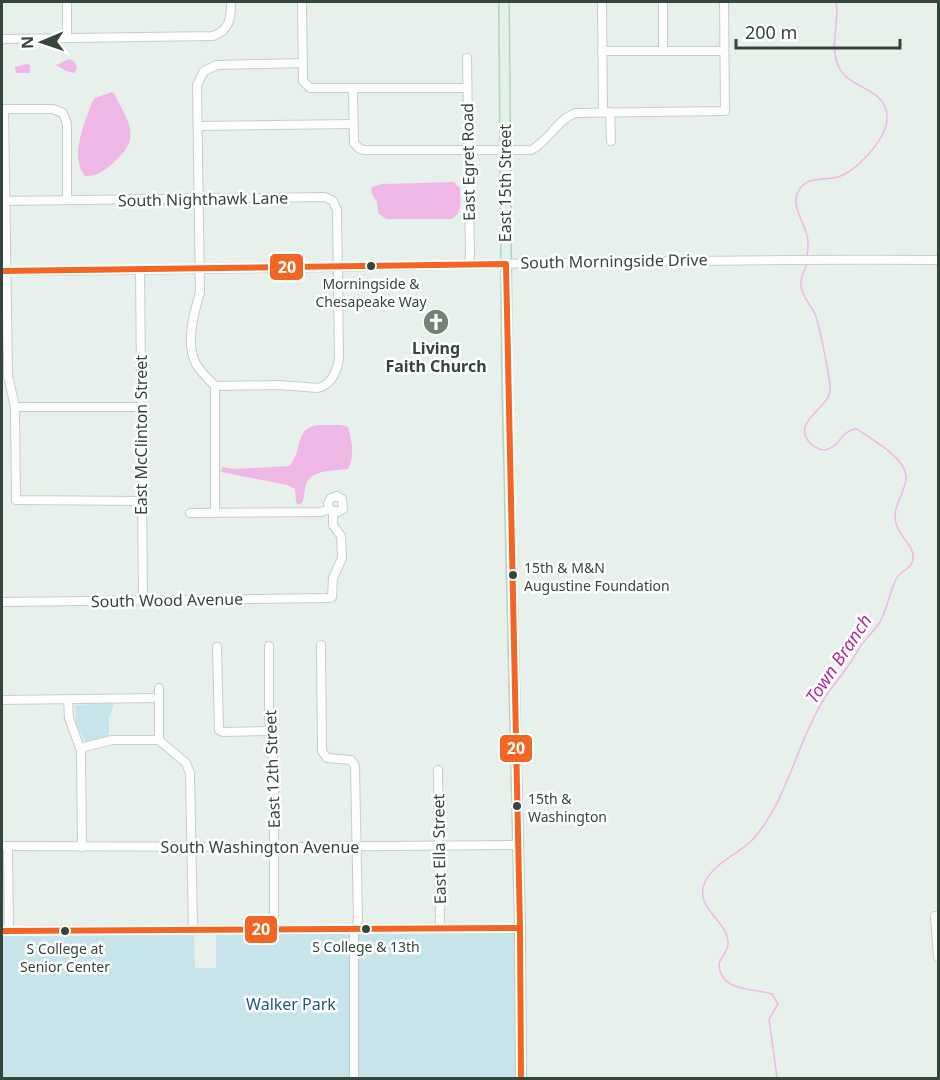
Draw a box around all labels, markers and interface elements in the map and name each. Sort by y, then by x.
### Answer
north arrow [12,12,72,72]
scale bar [736,12,900,50]
text: 200 m [745,20,797,44]
text: N [16,36,38,49]
street label: East Egret Road [456,103,480,221]
street label: East 15th Street [494,124,516,242]
street label: South Nighthawk Lane [118,187,288,211]
street label: South Morningside Drive [520,248,708,274]
line badge: 20 [269,253,304,281]
text: 20 [278,256,296,278]
marker: Morningside & Chesapeake Way [365,260,377,272]
place label: Morningside & Chesapeake Way [315,274,427,311]
church icon: Living Faith Church [421,307,451,337]
place label: Living Faith Church [385,337,487,377]
street label: East McClinton Street [130,355,152,515]
place label: 15th & M&N Augustine Foundation [524,558,670,595]
marker: 15th & M&N Augustine Foundation [507,569,519,581]
street label: South Wood Avenue [91,588,243,612]
water label: Town Branch [800,609,877,708]
street label: East 12th Street [259,709,285,828]
line badge: 20 [499,734,533,763]
text: 20 [507,737,525,759]
place label: 15th & Washington [528,789,607,826]
street label: East Ella Street [427,793,451,904]
marker: 15th & Washington [511,800,523,812]
street label: South Washington Avenue [161,836,359,858]
line badge: 20 [244,915,278,944]
text: 20 [252,918,270,940]
marker: S College & 13th [360,923,372,935]
marker: S College at Senior Center [59,925,71,937]
place label: S College & 13th [312,937,420,956]
place label: S College at Senior Center [20,939,110,976]
park label: Walker Park [246,993,336,1015]

